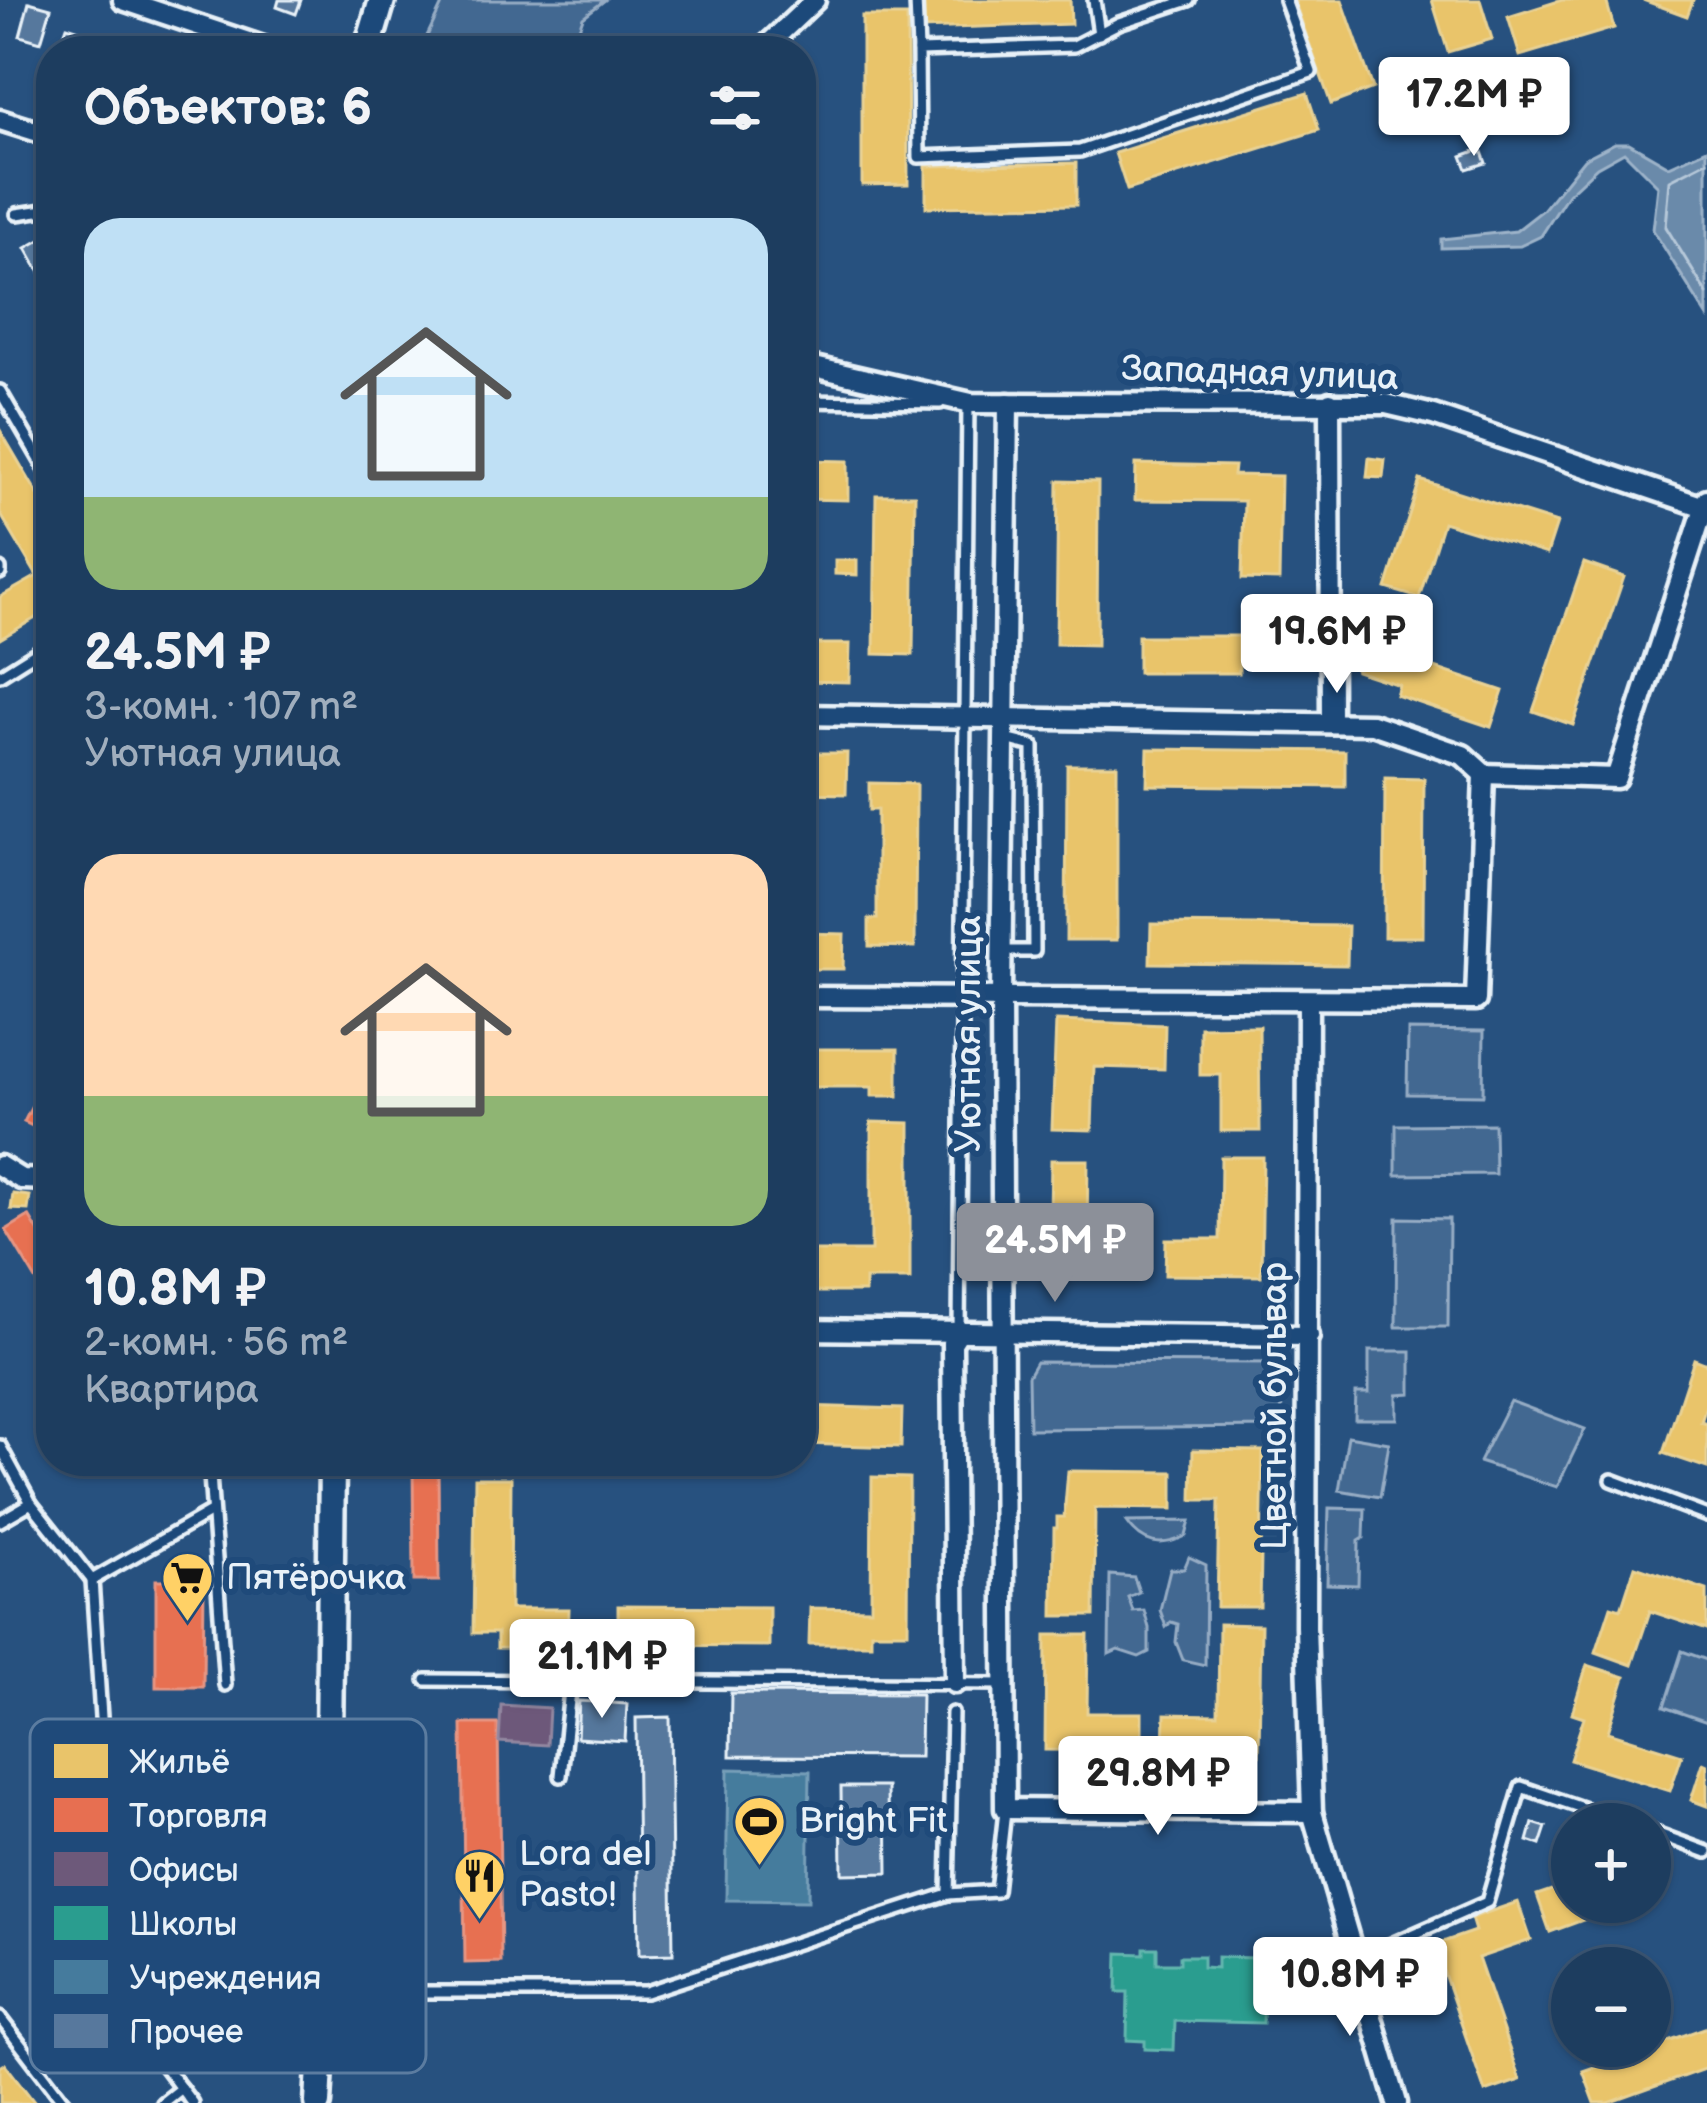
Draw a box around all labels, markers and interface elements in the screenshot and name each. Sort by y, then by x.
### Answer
pin: 17.2M ₽ [1363,57,1585,159]
text: 17.2M ₽ [1406,72,1542,119]
icon: filters [702,75,768,141]
text: Объектов: 6 [84,78,372,139]
icon: home [318,296,534,512]
street label: Западная улица [1121,348,1399,400]
pin: 19.6M ₽ [1226,594,1448,696]
text: 19.6M ₽ [1268,609,1406,656]
text: 24.5M ₽ [84,623,271,684]
text: 3-комн. · 107 m² [84,684,358,731]
text: Уютная улица [84,731,341,778]
street label: Уютная улица [948,915,991,1153]
icon: home [318,932,534,1148]
pin: 24.5M ₽ [944,1203,1166,1305]
text: 24.5M ₽ [984,1218,1126,1265]
text: 10.8M ₽ [84,1259,267,1320]
street label: Цветной бульвар [1254,1262,1297,1550]
text: 2-комн. · 56 m² [84,1320,348,1367]
text: Квартира [84,1367,259,1414]
supermarket icon: Пятёрочка [159,1550,215,1624]
place label: Пятёрочка [226,1557,406,1600]
pin: 21.1M ₽ [491,1619,713,1721]
text: 21.1M ₽ [537,1634,667,1681]
legend [30,1719,426,2073]
pin: 29.8M ₽ [1047,1736,1269,1838]
text: Жильё [129,1743,230,1783]
text: 29.8M ₽ [1085,1751,1231,1798]
sports icon: Bright Fit [732,1793,788,1867]
text: Торговля [129,1797,268,1837]
place label: Bright Fit [799,1800,947,1843]
map controls [1551,1803,1671,2067]
button: + [1551,1803,1671,1923]
place label: Lora del Pasto! [519,1833,651,1917]
restaurant icon: Lora del Pasto! [452,1847,508,1921]
text: Офисы [129,1851,239,1891]
text: Школы [129,1905,237,1945]
pin: 10.8M ₽ [1239,1937,1461,2039]
button: − [1551,1947,1671,2067]
text: 10.8M ₽ [1280,1952,1420,1999]
text: Учреждения [129,1959,321,1999]
text: Прочее [129,2013,243,2053]

